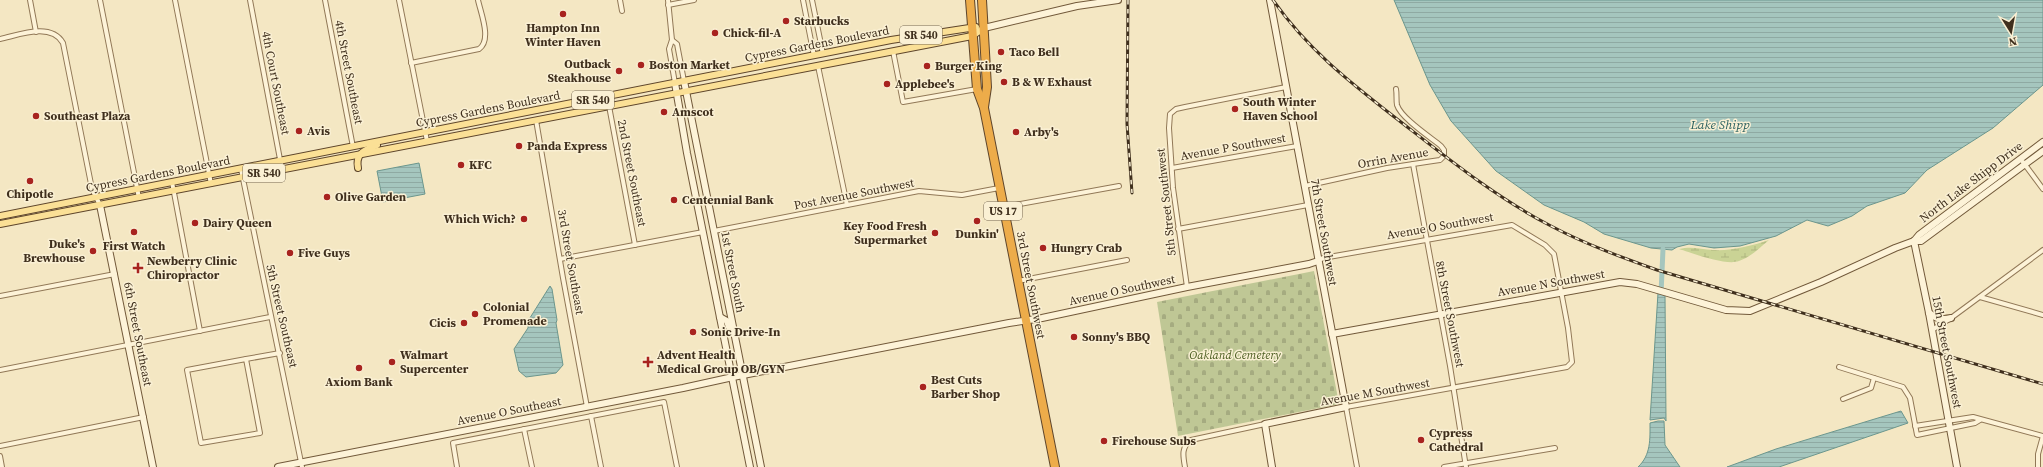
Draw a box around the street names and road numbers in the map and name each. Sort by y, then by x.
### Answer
street label: 4th Street Southeast [331,19,367,125]
street label: Cypress Gardens Boulevard [743,22,891,66]
road number: SR 540 [900,26,942,44]
street label: 4th Court Southeast [258,30,294,136]
street label: Cypress Gardens Boulevard [414,87,562,131]
road number: SR 540 [572,91,614,109]
street label: 2nd Street Southeast [614,118,650,228]
street label: Avenue P Southwest [1179,130,1287,164]
street label: North Lake Shipp Drive [1916,138,2026,226]
street label: Orrin Avenue [1356,144,1430,172]
street label: 5th Street Southwest [1152,147,1180,257]
street label: Cypress Gardens Boulevard [84,152,232,196]
road number: SR 540 [243,164,285,182]
street label: Post Avenue Southwest [793,174,916,213]
street label: 7th Street Southwest [1307,177,1341,287]
road number: US 17 [984,202,1022,220]
street label: 3rd Street Southeast [554,208,588,316]
street label: Avenue O Southwest [1385,209,1495,243]
street label: 1st Street South [717,230,749,314]
street label: 3rd Street Southwest [1013,230,1049,340]
street label: 8th Street Southwest [1432,259,1468,369]
street label: 5th Street Southeast [262,263,302,369]
street label: Avenue N Southwest [1496,266,1606,300]
street label: Avenue O Southwest [1068,271,1177,309]
street label: 6th Street Southeast [120,281,156,387]
street label: 15th Street Southwest [1928,294,1966,410]
street label: Avenue M Southwest [1319,375,1431,409]
street label: Avenue O Southeast [456,393,562,429]

